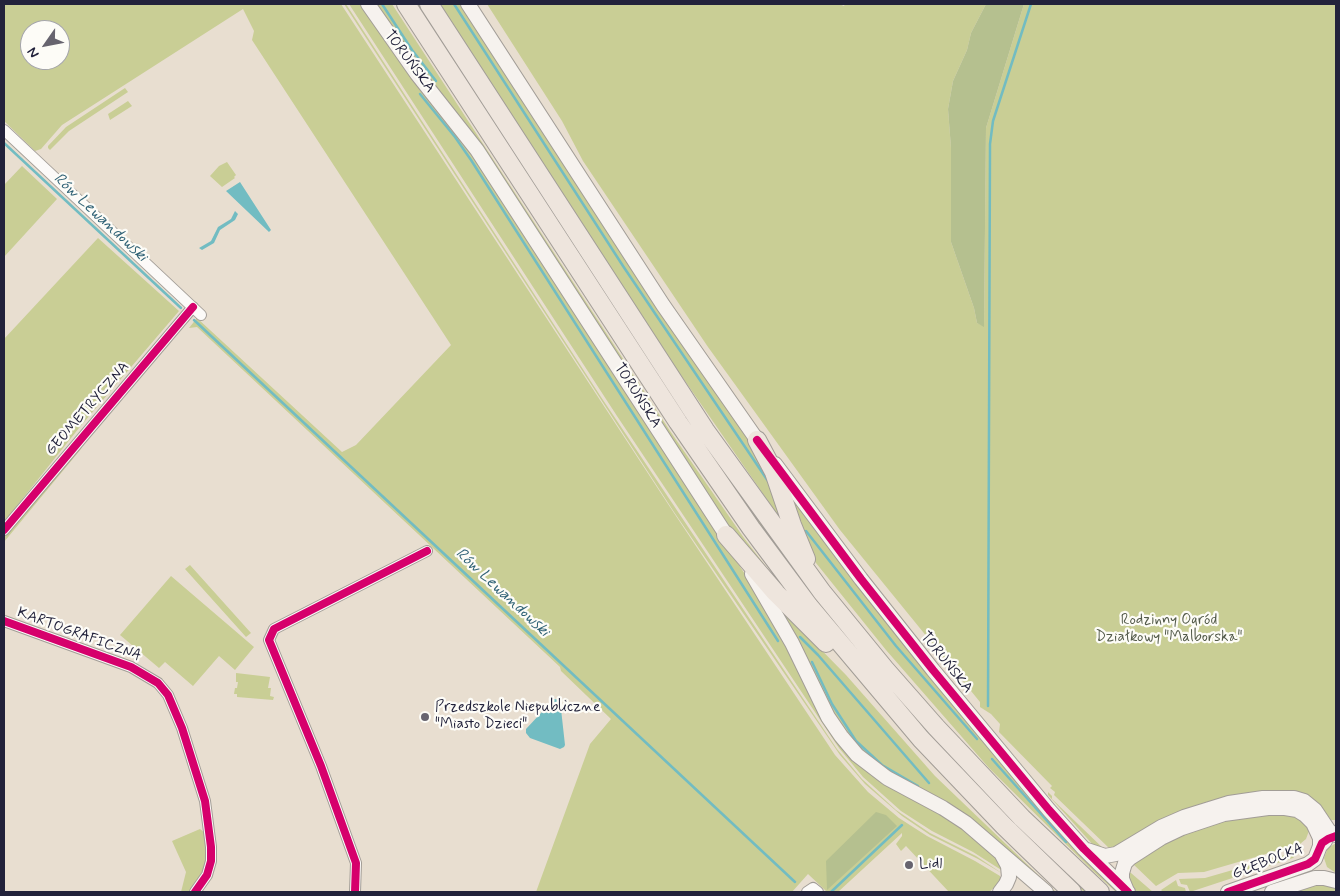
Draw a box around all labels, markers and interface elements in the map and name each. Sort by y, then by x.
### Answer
north arrow [20,20,70,70]
street label: TORUŃSKA [380,27,438,97]
text: N [23,44,43,61]
water label: Rów Lewandowski [49,170,151,266]
street label: GEOMETRYCZNA [42,358,134,460]
street label: TORUŃSKA [609,360,665,432]
water label: Rów Lewandowski [451,545,553,641]
street label: KARTOGRAFICZNA [14,604,144,666]
park label: Rodzinny Ogród Działkowy "Malborska" [1096,612,1242,647]
street label: TORUŃSKA [916,629,976,697]
place label: Przedszkole Niepubliczne "Miasto Dzieci" [435,699,600,734]
marker: Przedszkole Niepubliczne "Miasto Dzieci" [419,711,431,723]
street label: GŁĘBOCKA [1230,840,1306,884]
place label: Lidl [919,856,942,874]
marker: Lidl [903,859,915,871]

